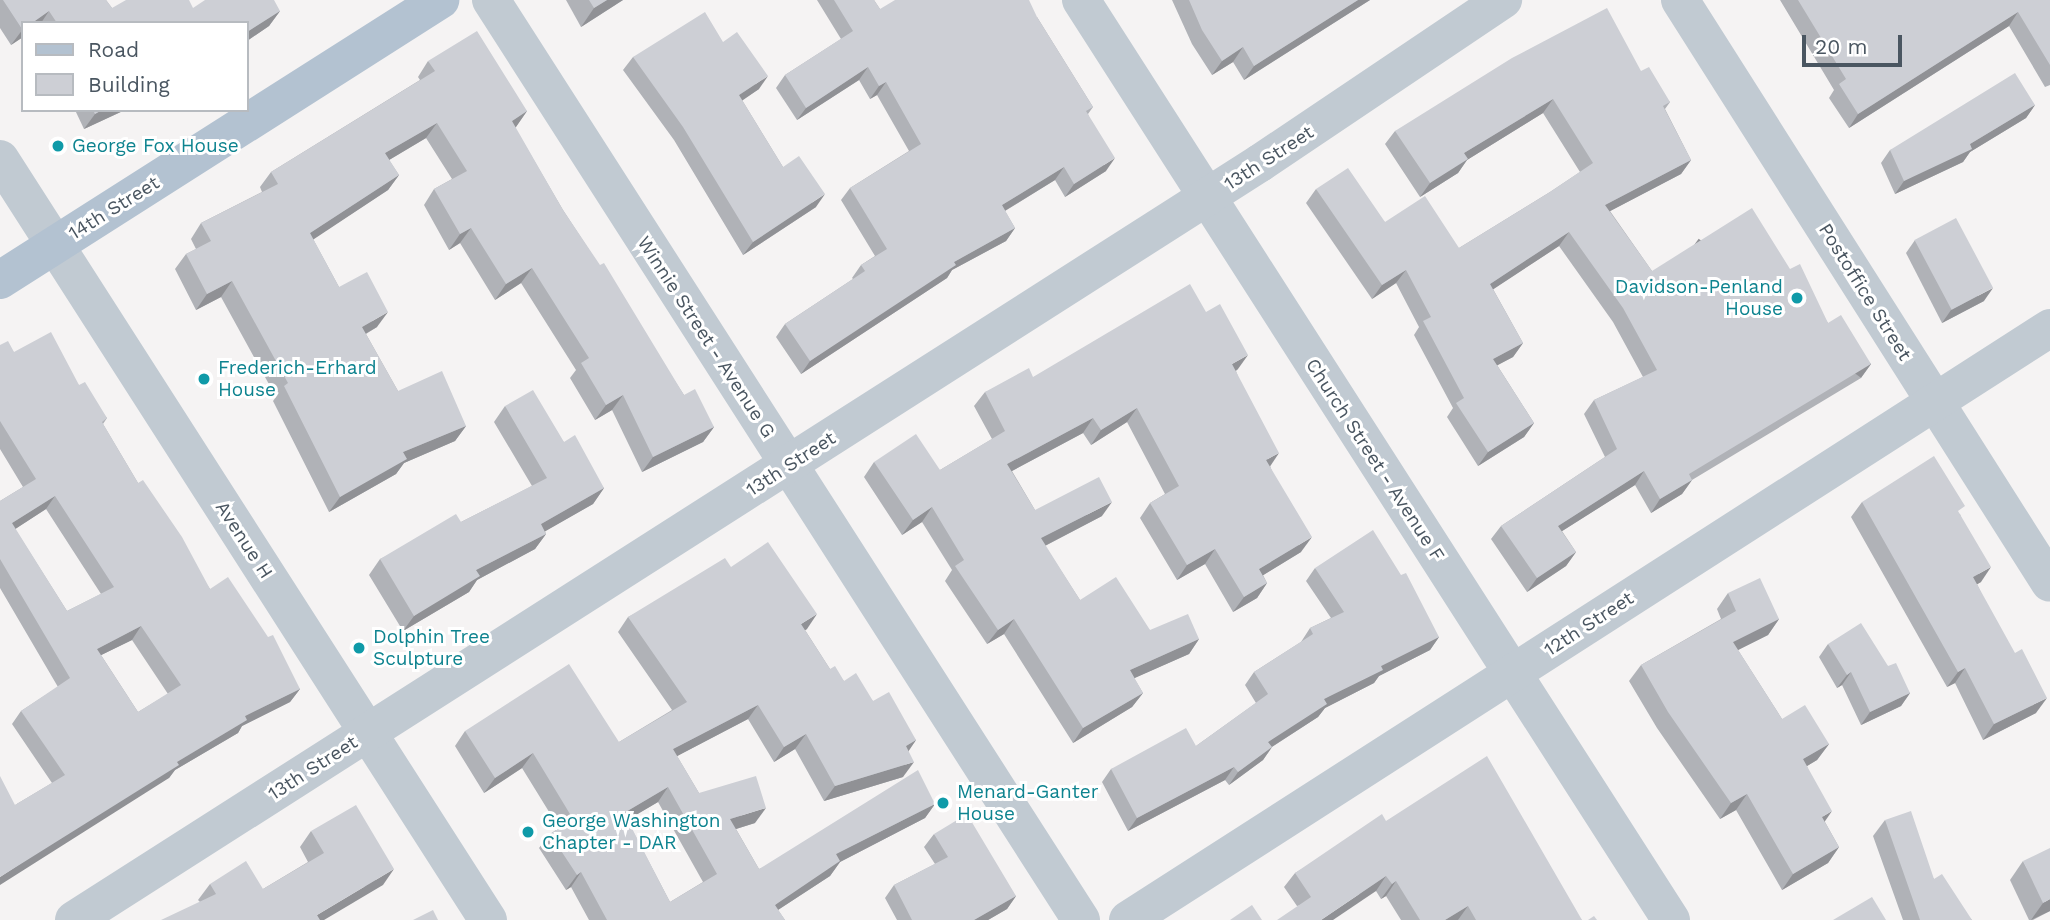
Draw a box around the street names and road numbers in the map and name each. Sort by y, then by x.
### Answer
street label: 13th Street [1220,121,1318,195]
street label: 14th Street [65,171,163,245]
street label: Postoffice Street [1814,219,1916,365]
street label: Winnie Street - Avenue G [632,232,780,442]
street label: Church Street - Avenue F [1301,354,1449,566]
street label: 13th Street [742,427,840,501]
street label: Avenue H [211,497,277,583]
street label: 12th Street [1540,587,1638,661]
street label: 13th Street [264,731,362,805]

